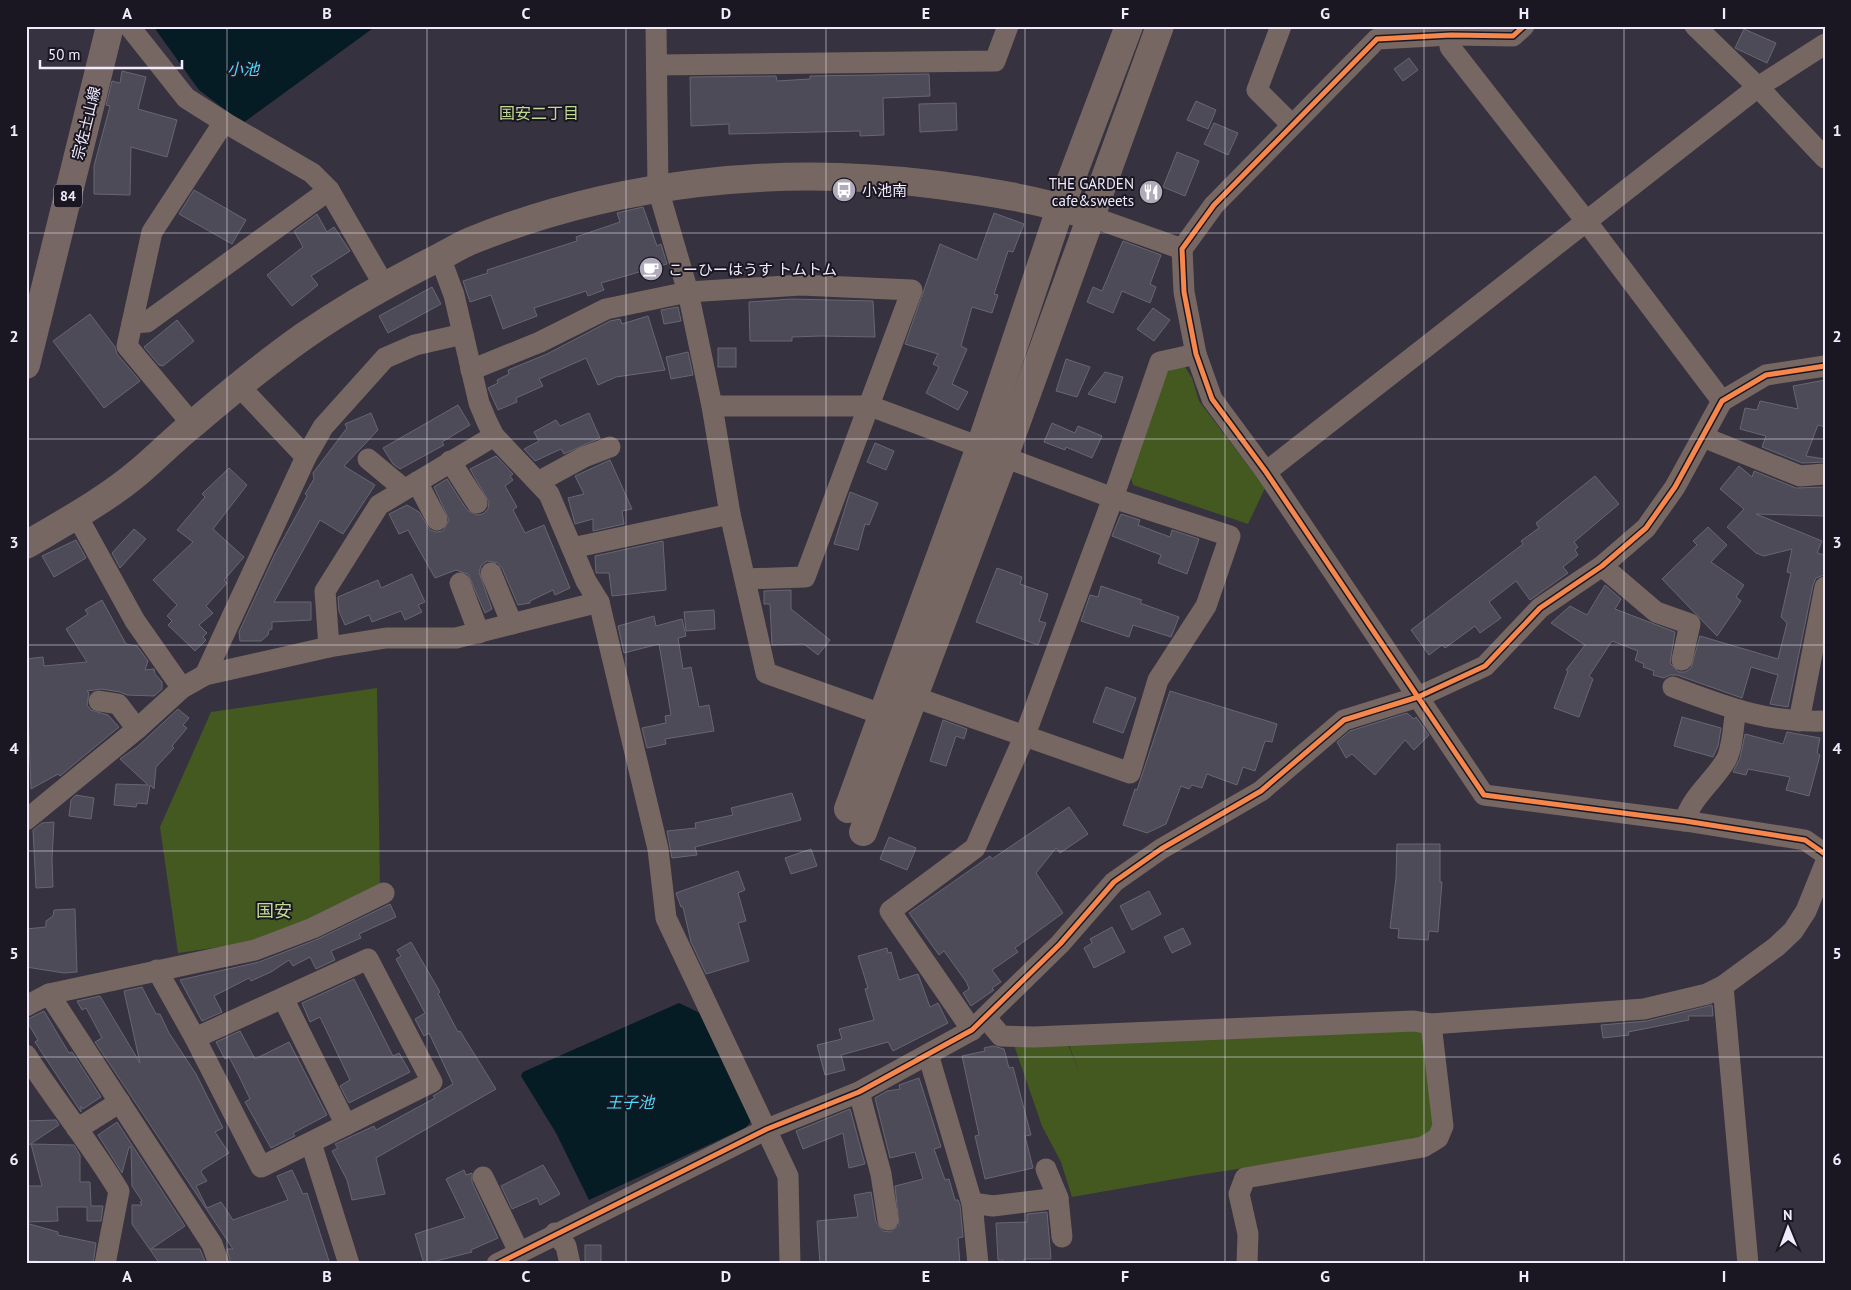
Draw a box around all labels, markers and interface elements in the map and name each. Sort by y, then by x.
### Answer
text: A [122,3,132,23]
text: B [322,3,332,23]
text: C [522,3,531,23]
text: D [721,3,731,23]
text: E [922,3,930,23]
text: F [1121,3,1129,23]
text: G [1320,3,1330,23]
text: H [1519,3,1529,23]
text: I [1722,3,1726,23]
scale bar [40,38,182,70]
text: 50 m [48,45,81,64]
water label: 小池 [227,59,261,79]
street label: 宗佐土山線 [68,84,104,162]
district label: 国安二丁目 [499,103,579,123]
text: 1 [9,120,19,140]
text: 1 [1832,120,1842,140]
place label: THE GARDEN cafe&sweets [1049,174,1134,210]
bus stop icon: 小池南 [831,177,857,203]
restaurant icon: THE GARDEN cafe&sweets [1138,179,1164,205]
place label: 小池南 [862,181,907,200]
road number: 84 [54,185,82,208]
cafe icon: こーひーはうす トムトム [638,256,664,282]
place label: こーひーはうす トムトム [668,260,837,279]
text: 2 [9,326,19,346]
text: 2 [1832,326,1842,346]
text: 3 [9,532,19,552]
text: 3 [1832,532,1842,552]
text: 4 [9,738,19,758]
text: 4 [1832,738,1842,758]
district label: 国安 [256,899,292,922]
text: 5 [9,943,19,963]
text: 5 [1832,943,1842,963]
water label: 王子池 [606,1092,656,1112]
text: 6 [9,1149,19,1169]
text: 6 [1832,1149,1842,1169]
north arrow [1764,1202,1814,1252]
text: N [1783,1206,1793,1224]
text: A [122,1266,132,1286]
text: B [322,1266,332,1286]
text: C [522,1266,531,1286]
text: D [721,1266,731,1286]
text: E [922,1266,930,1286]
text: F [1121,1266,1129,1286]
text: G [1320,1266,1330,1286]
text: H [1519,1266,1529,1286]
text: I [1722,1266,1726,1286]

